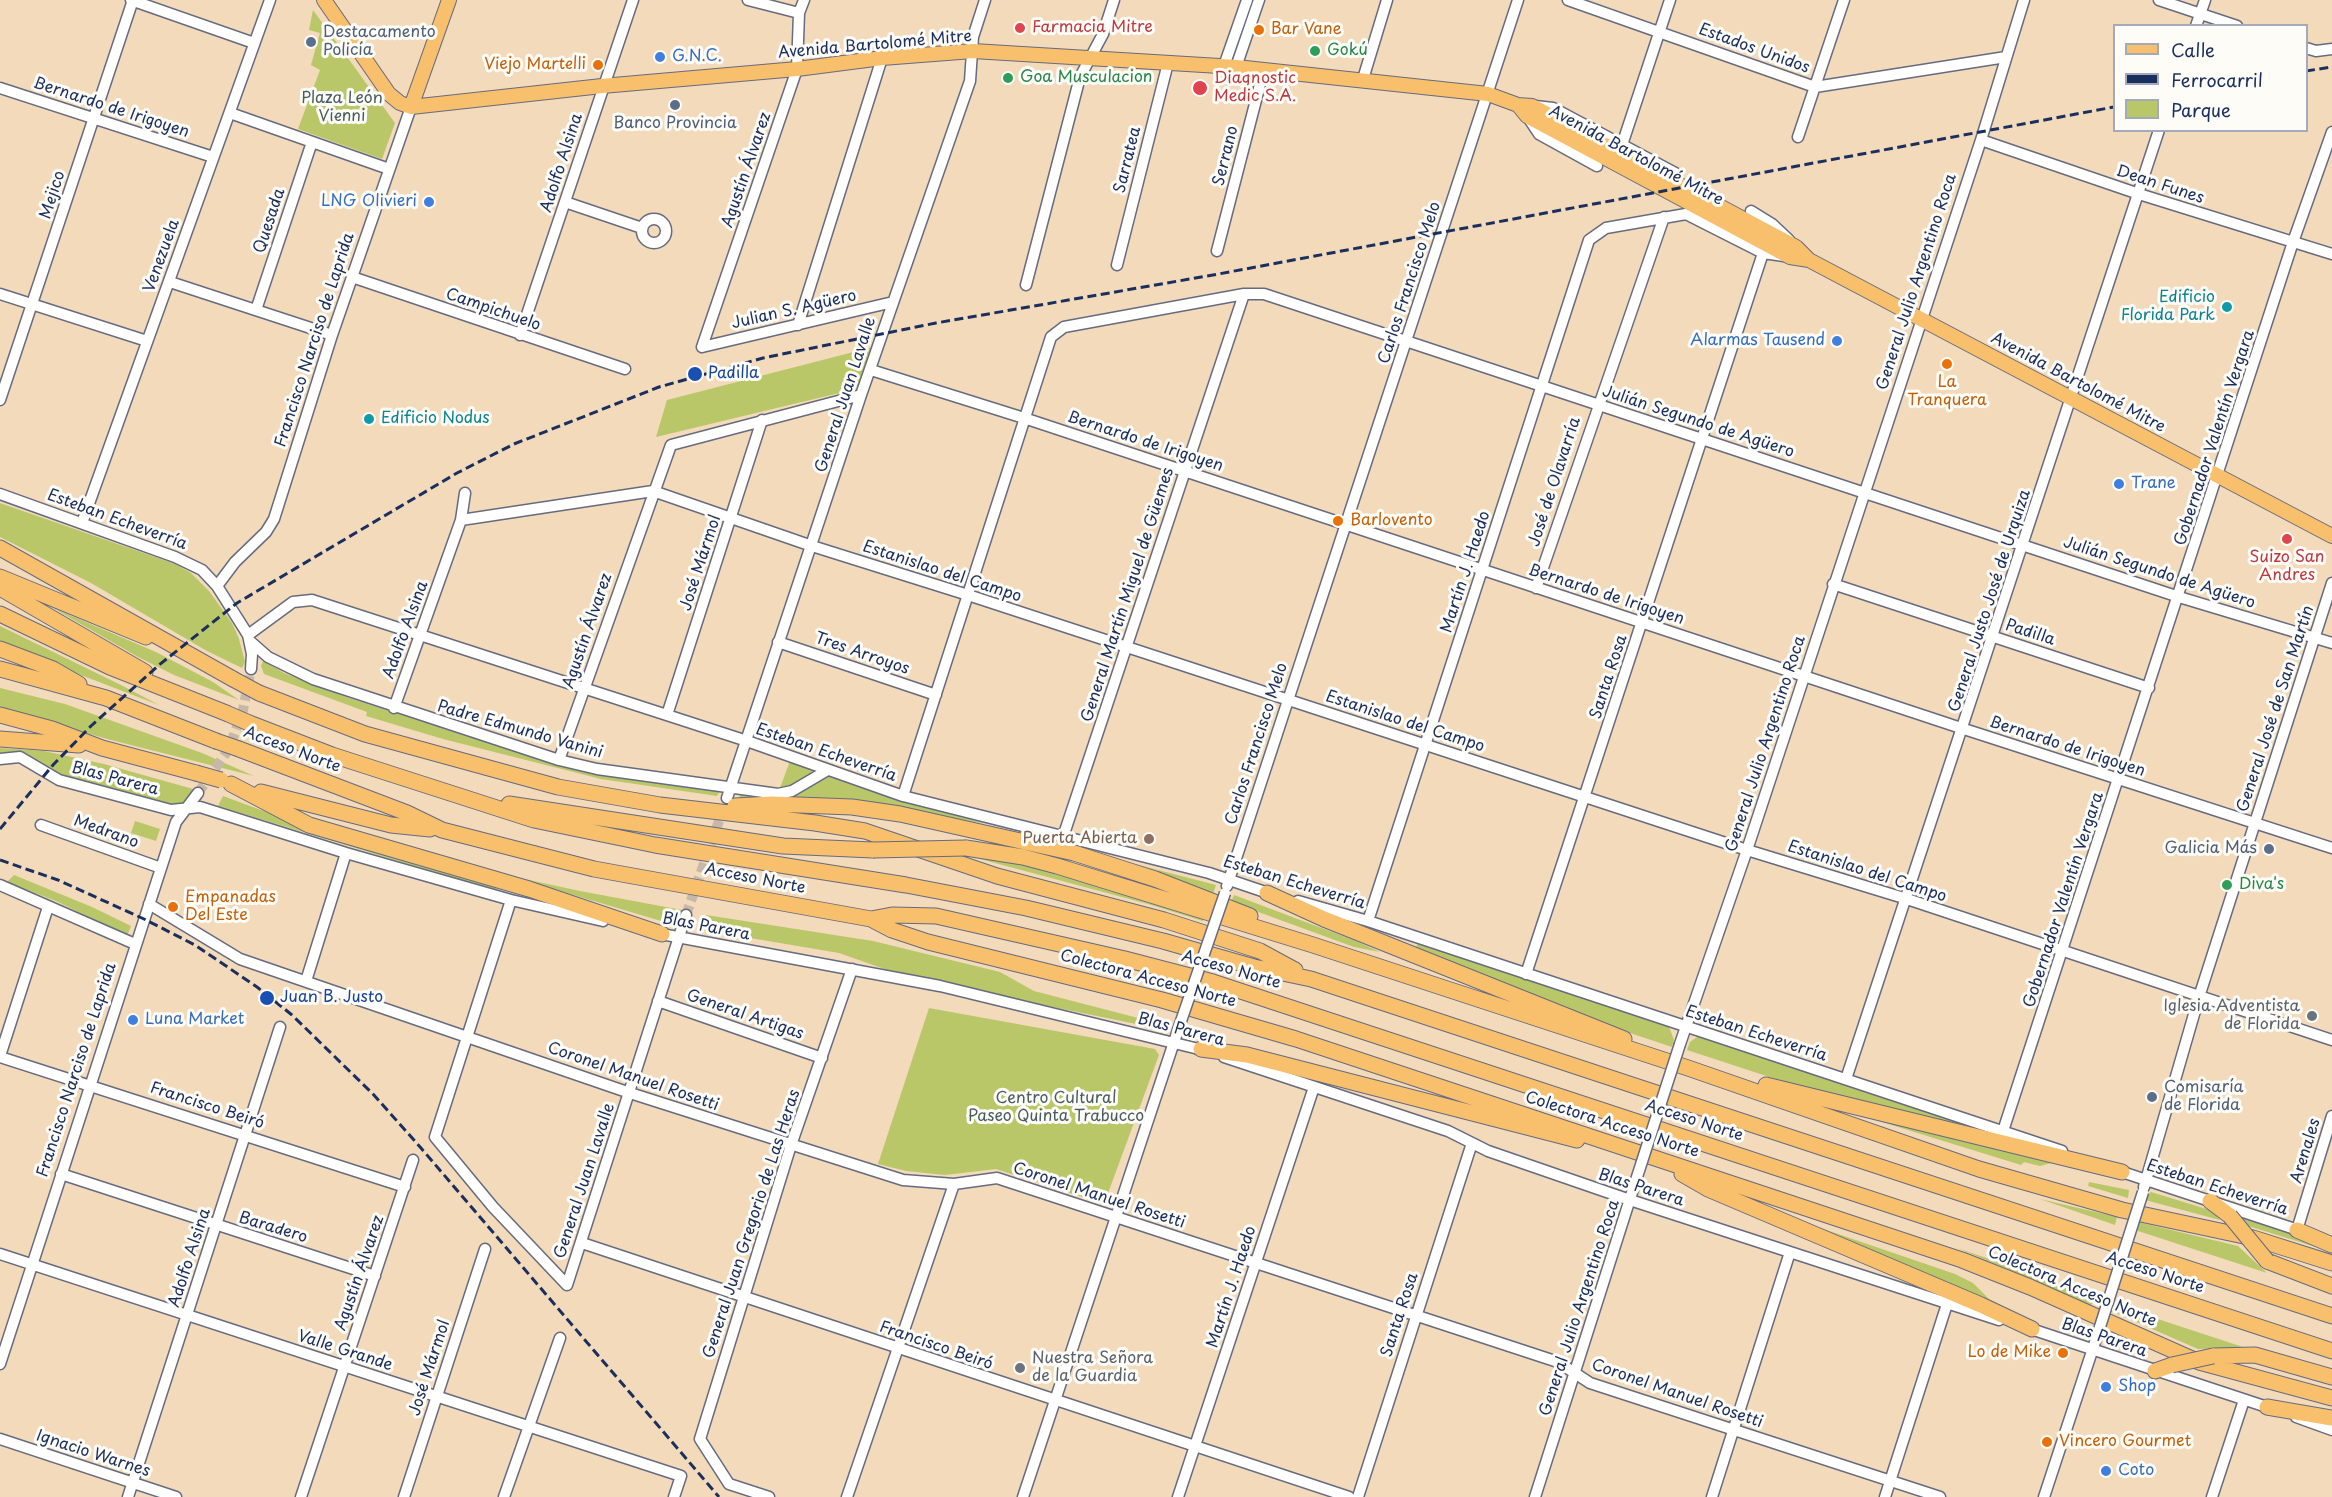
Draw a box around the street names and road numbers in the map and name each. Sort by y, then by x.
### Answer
street label: Estados Unidos [1696,20,1812,78]
street label: Avenida Bartolomé Mitre [777,27,973,63]
street label: Bernardo de Irigoyen [31,74,191,142]
street label: Avenida Bartolomé Mitre [1546,102,1726,210]
street label: Agustín Álvarez [718,110,776,230]
street label: Adolfo Alsina [537,111,587,215]
street label: Serrano [1209,124,1243,188]
street label: Sarratea [1110,125,1146,195]
street label: Dean Funes [2114,162,2206,208]
street label: Mejico [36,169,70,221]
street label: General Julio Argentino Roca [1873,172,1961,392]
street label: Quesada [251,186,289,256]
street label: Carlos Francisco Melo [1375,200,1445,366]
street label: Venezuela [140,217,184,295]
street label: Francisco Narciso de Laprida [271,230,359,450]
street label: Campichuelo [443,285,543,335]
street label: Julian S. Agüero [730,286,858,334]
street label: General Juan Lavalle [812,315,880,475]
street label: Gobernador Valentín Vergara [2171,328,2259,548]
street label: Avenida Bartolomé Mitre [1988,329,2168,437]
street label: Julián Segundo de Agüero [1600,382,1796,462]
street label: Bernardo de Irigoyen [1065,408,1225,476]
street label: José de Olavarría [1525,415,1585,549]
street label: General Martín Miguel de Güemes [1078,465,1178,725]
street label: Esteban Echeverría [44,486,190,554]
street label: General Justo José de Urquiza [1945,487,2035,715]
street label: Martín J. Haedo [1437,509,1495,635]
street label: José Mármol [676,513,726,613]
street label: Julián Segundo de Agüero [2061,533,2257,613]
street label: Estanislao del Campo [860,537,1024,607]
street label: Bernardo de Irigoyen [1526,561,1686,629]
street label: Agustín Álvarez [559,571,617,691]
street label: Adolfo Alsina [379,578,433,682]
street label: General José de San Martín [2233,603,2319,815]
street label: Padilla [2003,616,2057,650]
street label: Tres Arroyos [812,629,912,679]
street label: Santa Rosa [1586,632,1632,722]
street label: General Julio Argentino Roca [1722,634,1810,854]
street label: Carlos Francisco Melo [1222,661,1292,827]
street label: Estanislao del Campo [1323,687,1487,757]
street label: Padre Edmundo Vanini [435,697,605,763]
street label: Bernardo de Irigoyen [1987,713,2147,781]
street label: Esteban Echeverría [753,720,899,786]
street label: Acceso Norte [241,723,343,777]
street label: Blas Parera [69,758,161,800]
street label: Gobernador Valentín Vergara [2020,790,2108,1010]
street label: Medrano [71,811,141,853]
street label: Estanislao del Campo [1785,837,1949,907]
street label: Esteban Echeverría [1221,852,1367,914]
street label: Acceso Norte [703,860,807,898]
street label: Blas Parera [660,909,752,945]
street label: Colectora Acceso Norte [1058,946,1238,1012]
street label: Acceso Norte [1179,947,1283,993]
street label: Francisco Narciso de Laprida [33,960,121,1180]
street label: General Artigas [684,986,806,1044]
street label: Esteban Echeverría [1683,1002,1829,1066]
street label: Blas Parera [1135,1009,1227,1051]
street label: Coronel Manuel Rosetti [545,1039,721,1115]
street label: Francisco Beiró [148,1079,266,1133]
street label: General Juan Gregorio de Las Heras [699,1087,805,1361]
street label: Colectora Acceso Norte [1523,1088,1701,1162]
street label: Acceso Norte [1642,1096,1746,1146]
street label: General Juan Lavalle [551,1101,619,1261]
street label: Arenales [2287,1116,2325,1186]
street label: Esteban Echeverría [2144,1156,2290,1220]
street label: Coronel Manuel Rosetti [1010,1159,1188,1233]
street label: Blas Parera [1596,1165,1686,1211]
street label: General Julio Argentino Roca [1536,1198,1624,1418]
street label: Adolfo Alsina [165,1206,215,1310]
street label: Baradero [236,1208,310,1248]
street label: Agustín Álvarez [331,1213,389,1333]
street label: Martín J. Haedo [1203,1224,1261,1350]
street label: Colectora Acceso Norte [1985,1243,2159,1331]
street label: Acceso Norte [2103,1248,2207,1298]
street label: Santa Rosa [1377,1270,1423,1360]
street label: Blas Parera [2059,1314,2149,1362]
street label: José Mármol [405,1318,455,1418]
street label: Francisco Beiró [877,1318,995,1374]
street label: Valle Grande [295,1327,395,1375]
street label: Coronel Manuel Rosetti [1589,1356,1765,1432]
street label: Ignacio Warnes [34,1427,152,1481]

